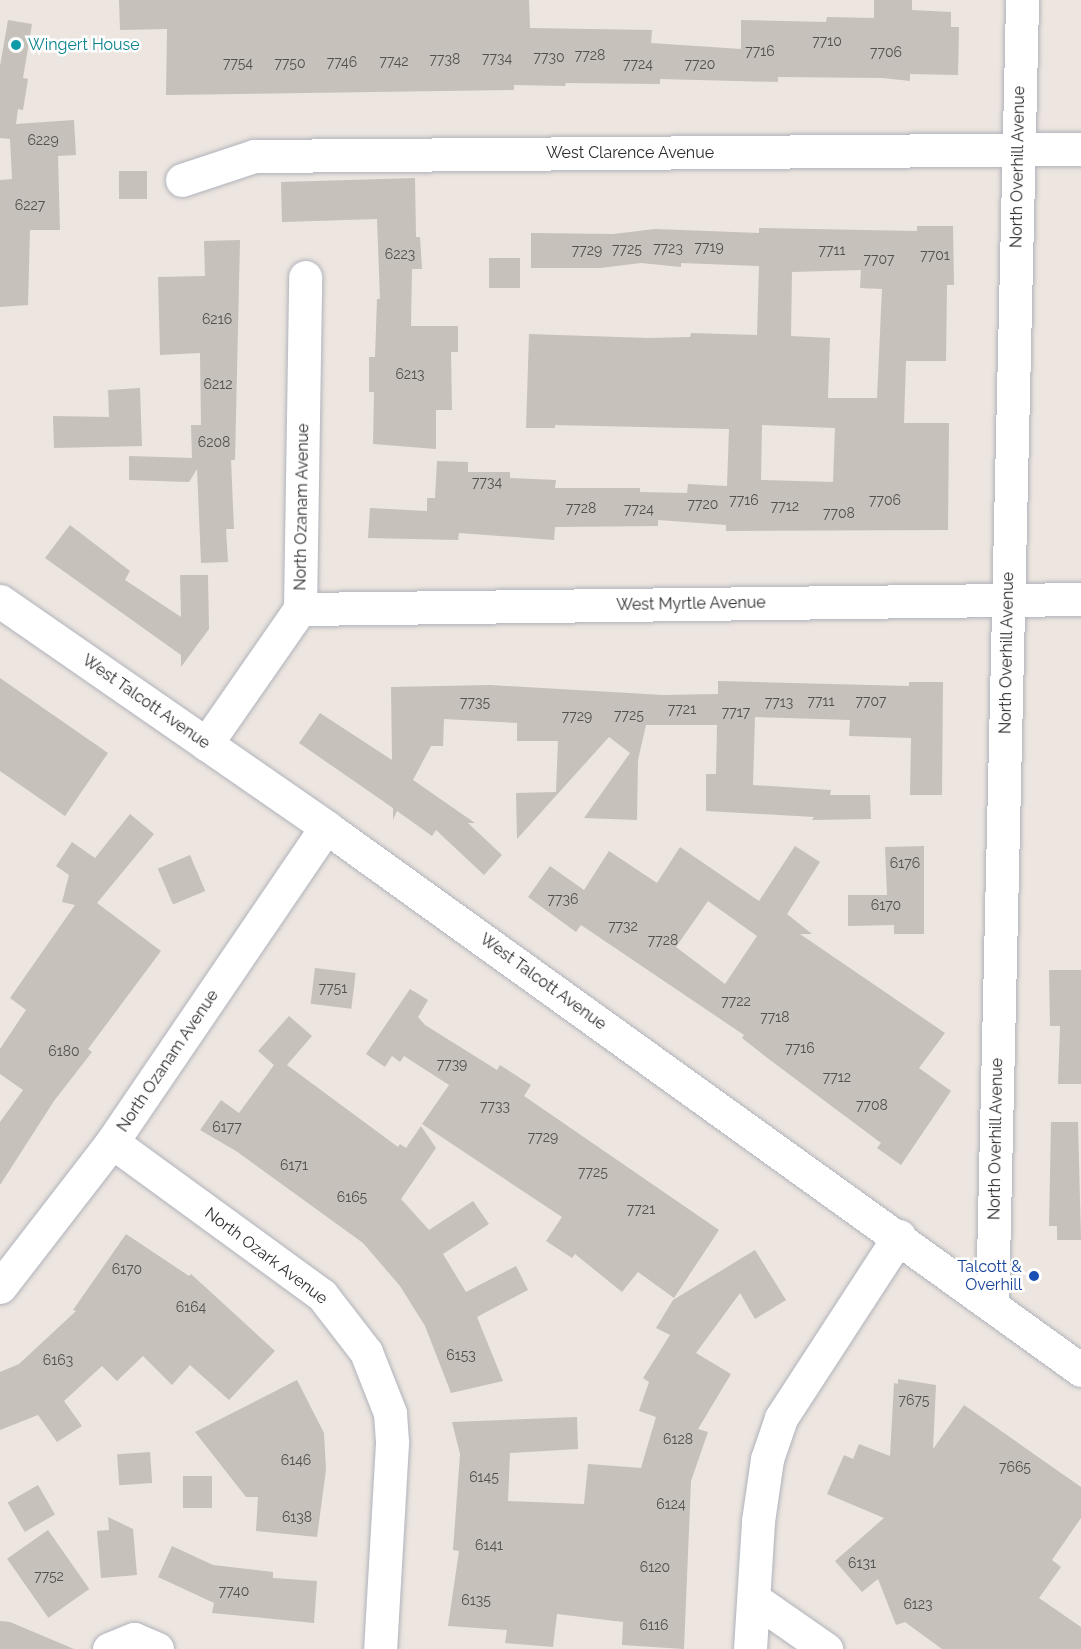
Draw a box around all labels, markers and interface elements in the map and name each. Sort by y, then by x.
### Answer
house number: 7710 [812,33,842,49]
place label: Wingert House [28,35,140,55]
marker: Wingert House [9,38,23,52]
house number: 7716 [745,43,775,59]
house number: 7706 [870,44,902,60]
house number: 7728 [575,47,605,63]
house number: 7730 [533,49,565,65]
house number: 7734 [482,50,512,66]
house number: 7738 [430,51,460,67]
house number: 7742 [379,53,409,69]
house number: 7746 [327,54,357,70]
house number: 7754 [223,55,253,71]
house number: 7750 [275,55,305,71]
house number: 7724 [623,56,653,72]
house number: 7720 [685,56,715,72]
street label: North Overhill Avenue [1007,85,1029,249]
house number: 6229 [27,132,59,148]
street label: West Clarence Avenue [546,143,714,163]
house number: 6227 [15,197,45,213]
house number: 7719 [694,239,724,255]
house number: 7723 [653,240,683,256]
house number: 7725 [612,241,642,257]
house number: 7729 [572,242,602,258]
house number: 7711 [819,242,845,258]
house number: 6223 [385,246,415,262]
house number: 7701 [920,247,950,263]
house number: 7707 [864,251,894,267]
house number: 6216 [202,311,232,327]
house number: 6213 [395,366,425,382]
house number: 6212 [203,376,233,392]
street label: North Ozanam Avenue [291,423,313,591]
house number: 6208 [198,434,230,450]
house number: 7734 [472,474,502,490]
house number: 7716 [729,492,759,508]
house number: 7706 [869,492,901,508]
house number: 7720 [688,496,718,512]
house number: 7712 [771,498,799,514]
house number: 7728 [566,500,596,516]
house number: 7724 [624,501,654,517]
house number: 7708 [823,505,855,521]
street label: North Overhill Avenue [996,571,1018,735]
street label: West Myrtle Avenue [616,593,766,615]
street label: West Talcott Avenue [78,650,214,754]
house number: 7711 [808,693,834,709]
house number: 7707 [856,693,886,709]
house number: 7735 [460,694,490,710]
house number: 7713 [765,694,793,710]
house number: 7721 [668,701,696,717]
house number: 7717 [722,704,750,720]
house number: 7725 [614,707,644,723]
house number: 7729 [562,708,592,724]
house number: 6176 [890,855,920,871]
house number: 7736 [548,891,578,907]
house number: 6170 [871,897,901,913]
house number: 7732 [608,918,638,934]
street label: West Talcott Avenue [476,929,610,1035]
house number: 7728 [648,932,678,948]
house number: 7751 [319,980,347,996]
street label: North Ozanam Avenue [113,986,223,1136]
house number: 7722 [721,993,751,1009]
house number: 7718 [760,1009,790,1025]
house number: 7716 [785,1040,815,1056]
house number: 6180 [48,1043,80,1059]
house number: 7739 [437,1056,467,1072]
street label: North Overhill Avenue [985,1057,1007,1221]
house number: 7712 [823,1069,851,1085]
house number: 7708 [856,1097,888,1113]
house number: 7733 [480,1098,510,1114]
house number: 6177 [212,1119,242,1135]
house number: 7729 [528,1129,558,1145]
house number: 6171 [280,1157,308,1173]
house number: 7725 [578,1164,608,1180]
house number: 6165 [337,1189,367,1205]
house number: 7721 [627,1201,655,1217]
street label: North Ozark Avenue [201,1203,331,1309]
place label: Talcott & Overhill [957,1257,1022,1295]
house number: 6170 [112,1261,142,1277]
marker: Talcott & Overhill [1027,1269,1041,1283]
house number: 6164 [176,1299,206,1315]
house number: 6153 [446,1347,476,1363]
house number: 6163 [43,1352,73,1368]
house number: 7675 [899,1392,929,1408]
house number: 6128 [663,1431,693,1447]
house number: 6146 [281,1452,311,1468]
house number: 7665 [999,1459,1031,1475]
house number: 6145 [469,1469,499,1485]
house number: 6124 [656,1496,686,1512]
house number: 6138 [282,1509,312,1525]
house number: 6141 [475,1537,503,1553]
house number: 6131 [848,1555,876,1571]
house number: 6120 [640,1559,670,1575]
house number: 7752 [34,1568,64,1584]
house number: 7740 [219,1583,249,1599]
house number: 6135 [461,1592,491,1608]
house number: 6123 [903,1596,933,1612]
house number: 6116 [640,1617,668,1633]

